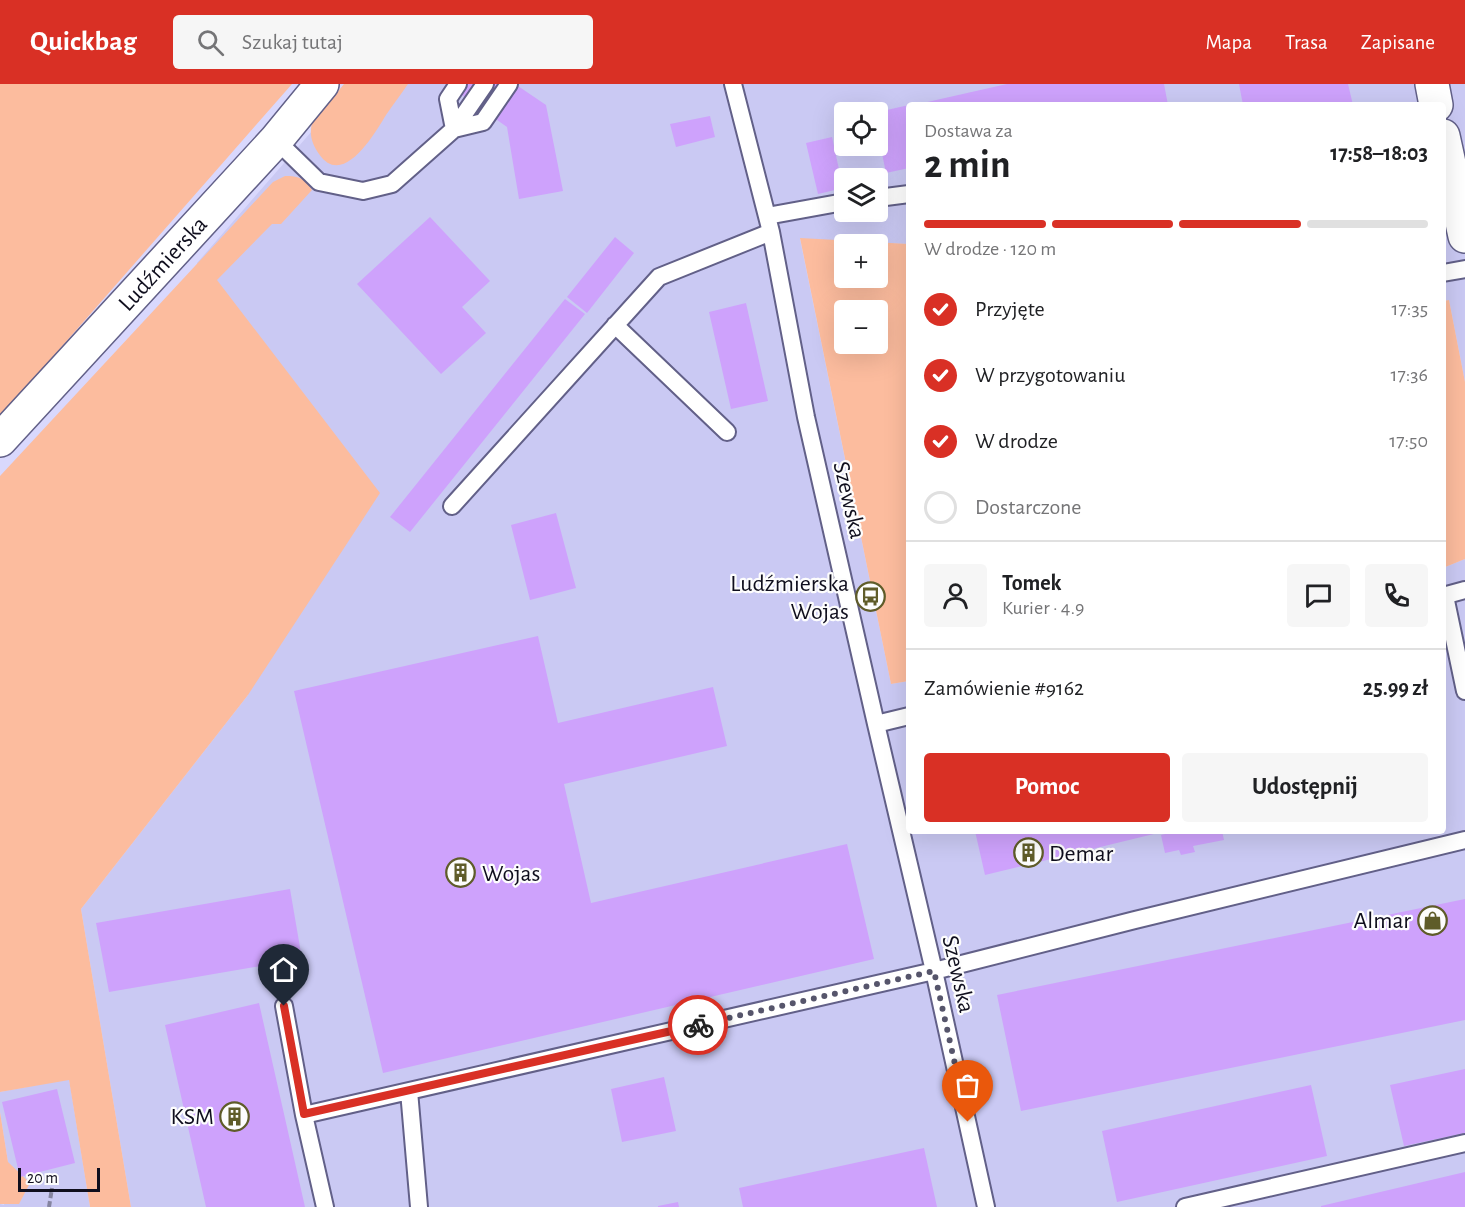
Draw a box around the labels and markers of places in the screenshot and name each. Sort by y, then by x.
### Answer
place label: Ludźmierska Wojas [730,572,849,624]
bus stop icon: Ludźmierska Wojas [854,581,886,613]
building icon: Demar [1012,837,1044,869]
place label: Demar [1049,842,1114,866]
building icon: Wojas [445,857,477,889]
place label: Wojas [482,862,541,886]
shop icon: Almar [1416,904,1448,936]
place label: Almar [1353,909,1411,933]
pin [258,944,309,1006]
pin [942,1060,993,1122]
building icon: KSM [219,1100,251,1132]
place label: KSM [171,1105,214,1129]

